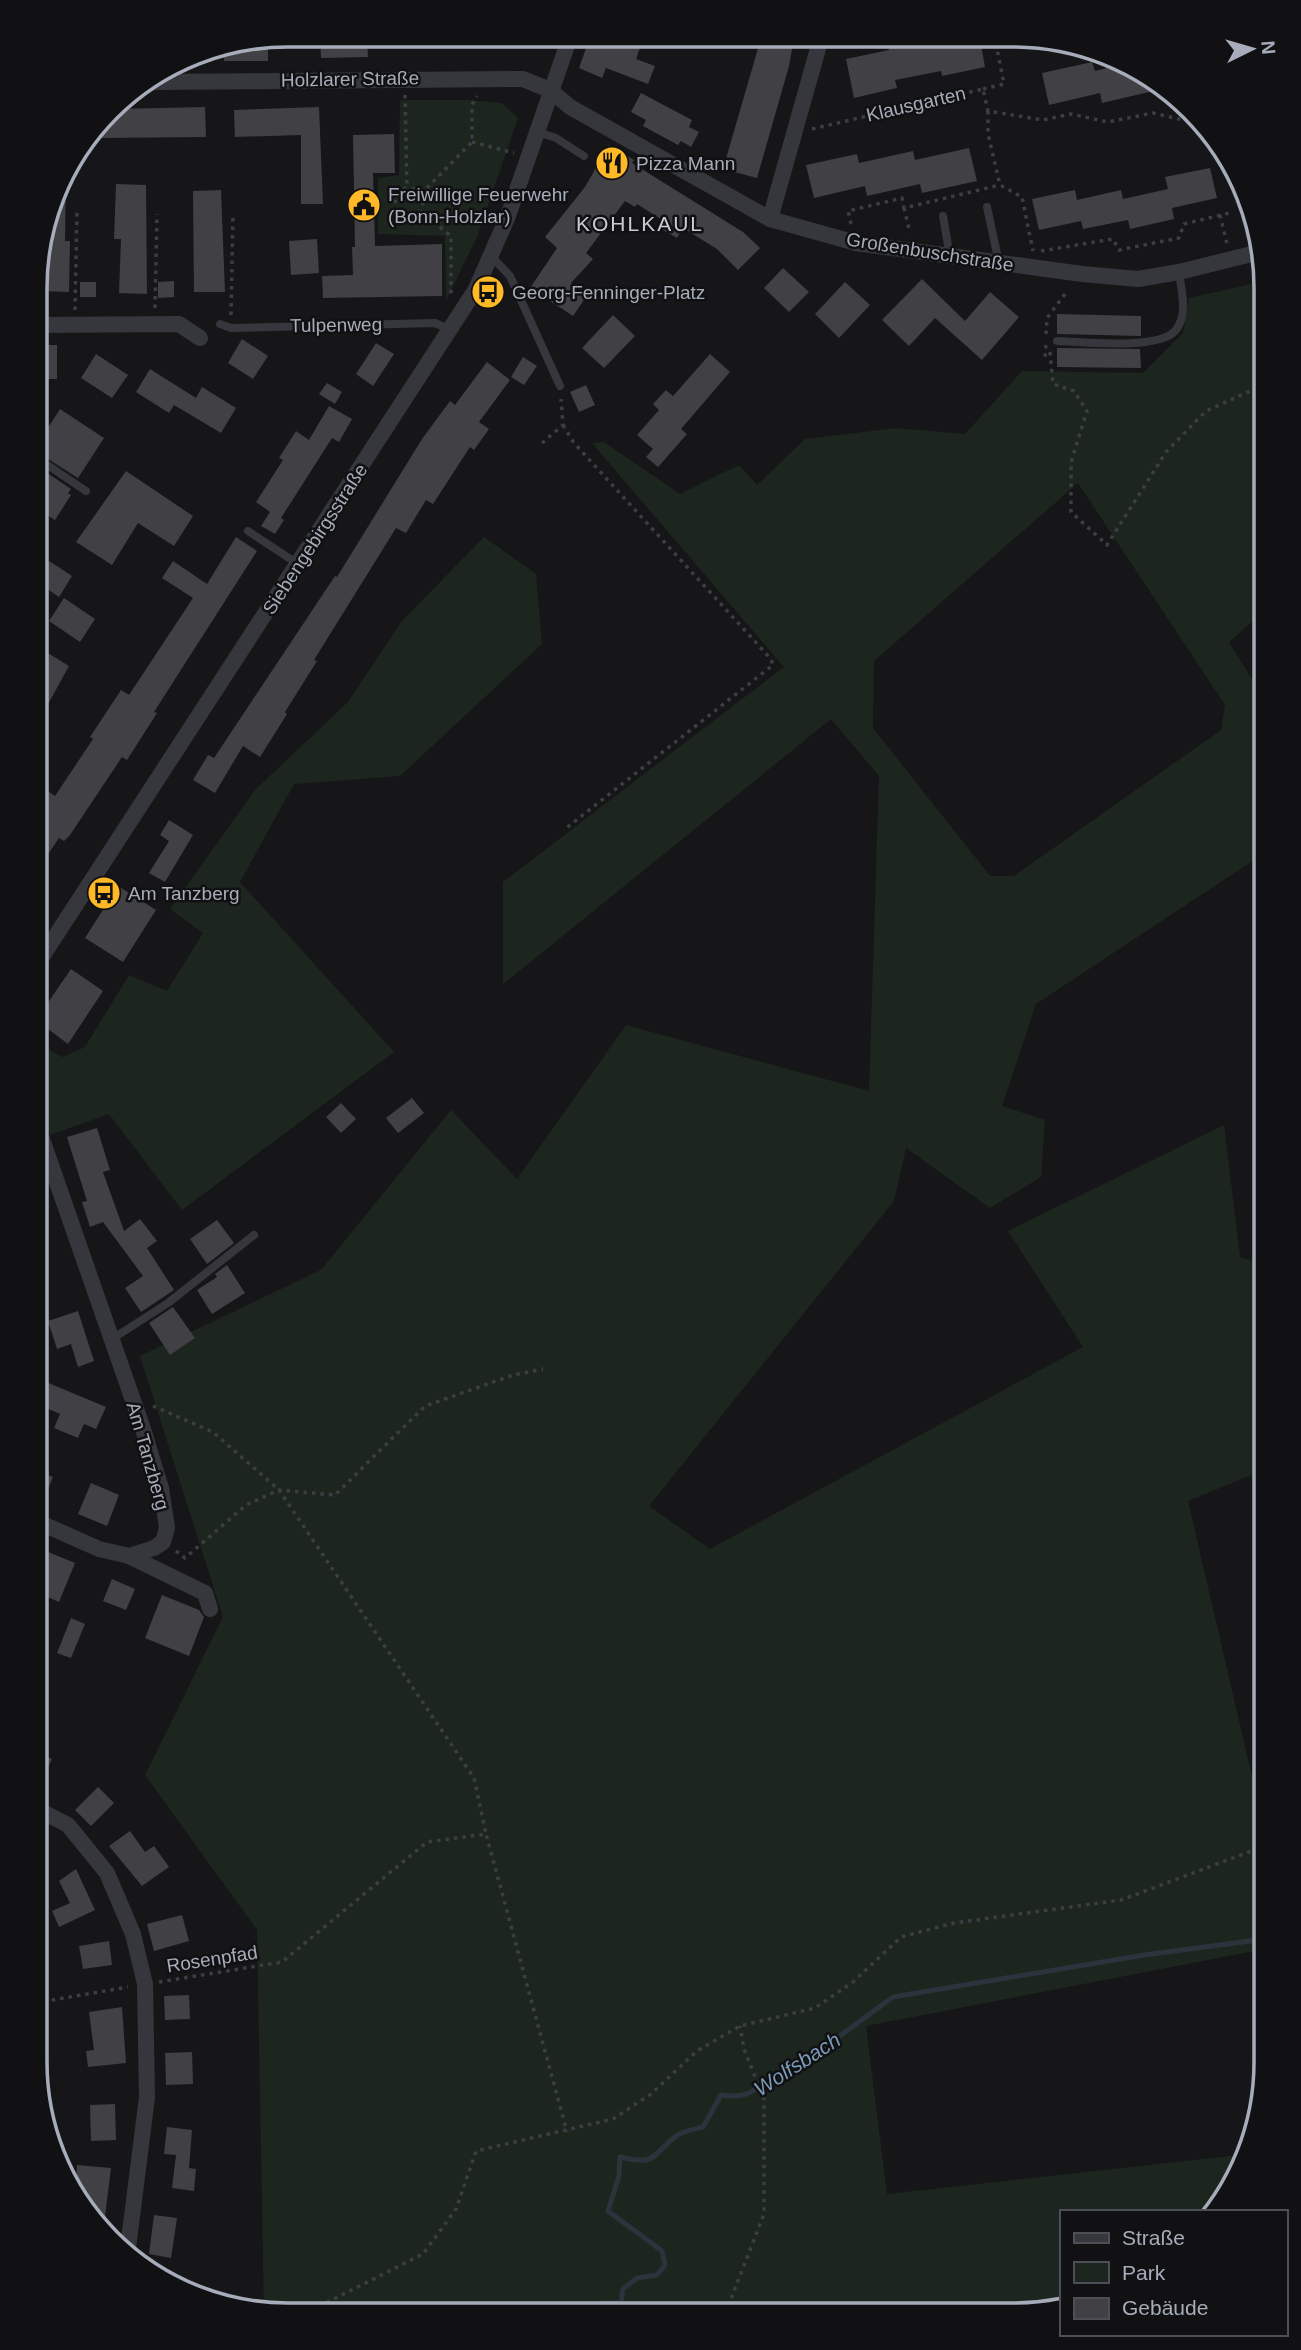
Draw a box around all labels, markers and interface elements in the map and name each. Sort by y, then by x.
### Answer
north arrow [1217,14,1287,84]
text: N [1257,40,1279,55]
street label: Holzlarer Straße [281,67,419,91]
street label: Klausgarten [864,82,968,126]
restaurant icon: Pizza Mann [593,144,631,182]
place label: Pizza Mann [636,153,735,174]
place label: Freiwillige Feuerwehr (Bonn-Holzlar) [388,184,569,227]
public building icon: Freiwillige Feuerwehr (Bonn-Holzlar) [345,186,383,224]
district label: KOHLKAUL [576,212,704,235]
street label: Großenbuschstraße [845,228,1015,276]
bus stop icon: Georg-Fenninger-Platz [469,273,507,311]
place label: Georg-Fenninger-Platz [512,282,705,303]
street label: Tulpenweg [290,314,382,336]
street label: Siebengebirgsstraße [258,460,372,618]
bus stop icon: Am Tanzberg [85,874,123,912]
place label: Am Tanzberg [128,883,240,904]
street label: Am Tanzberg [123,1399,173,1513]
street label: Rosenpfad [165,1941,259,1977]
water label: Wolfsbach [750,2028,844,2100]
legend [1060,2210,1287,2336]
text: Straße [1122,2226,1185,2249]
text: Park [1122,2261,1166,2284]
text: Gebäude [1122,2296,1208,2319]

